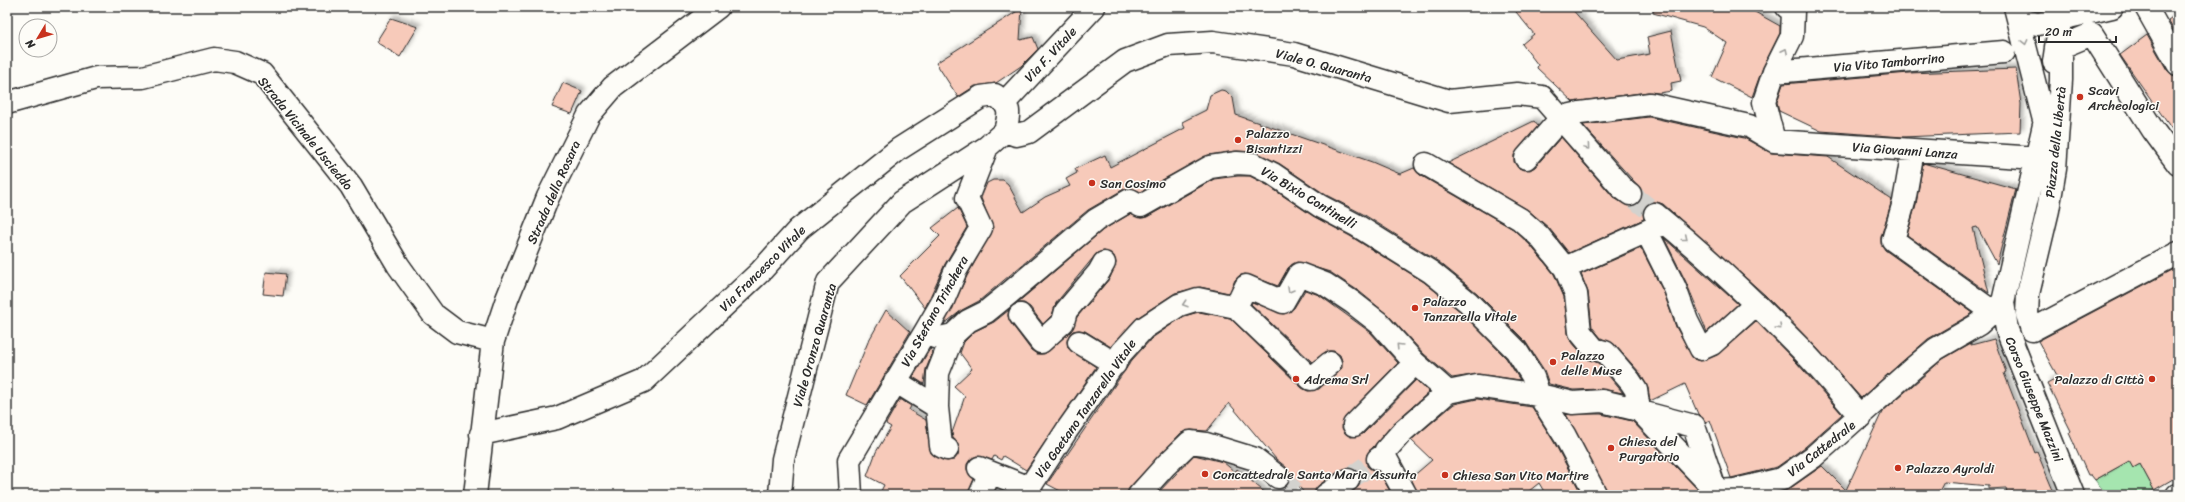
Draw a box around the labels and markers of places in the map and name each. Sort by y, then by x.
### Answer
place label: Scavi Archeologici [2087,79,2159,117]
marker: Scavi Archeologici [2075,92,2085,102]
place label: Palazzo Bisantizzi [1246,122,1302,160]
marker: Palazzo Bisantizzi [1233,135,1243,145]
place label: San Cosimo [1100,172,1166,195]
marker: San Cosimo [1087,178,1097,188]
place label: Palazzo Tanzarella Vitale [1423,290,1517,328]
marker: Palazzo Tanzarella Vitale [1410,303,1420,313]
place label: Palazzo delle Muse [1561,344,1623,382]
marker: Palazzo delle Muse [1548,357,1558,367]
place label: Adrema Srl [1303,368,1369,391]
place label: Palazzo di Città [2054,368,2144,391]
marker: Adrema Srl [1291,374,1301,384]
marker: Palazzo di Città [2147,374,2157,384]
place label: Chiesa del Purgatorio [1619,430,1680,468]
marker: Chiesa del Purgatorio [1606,443,1616,453]
place label: Palazzo Ayroldi [1906,457,1995,480]
place label: Concattedrale Santa Maria Assunta [1213,463,1417,486]
marker: Palazzo Ayroldi [1893,463,1903,473]
place label: Chiesa San Vito Martire [1453,464,1589,487]
marker: Concattedrale Santa Maria Assunta [1200,469,1210,479]
marker: Chiesa San Vito Martire [1440,470,1450,480]

